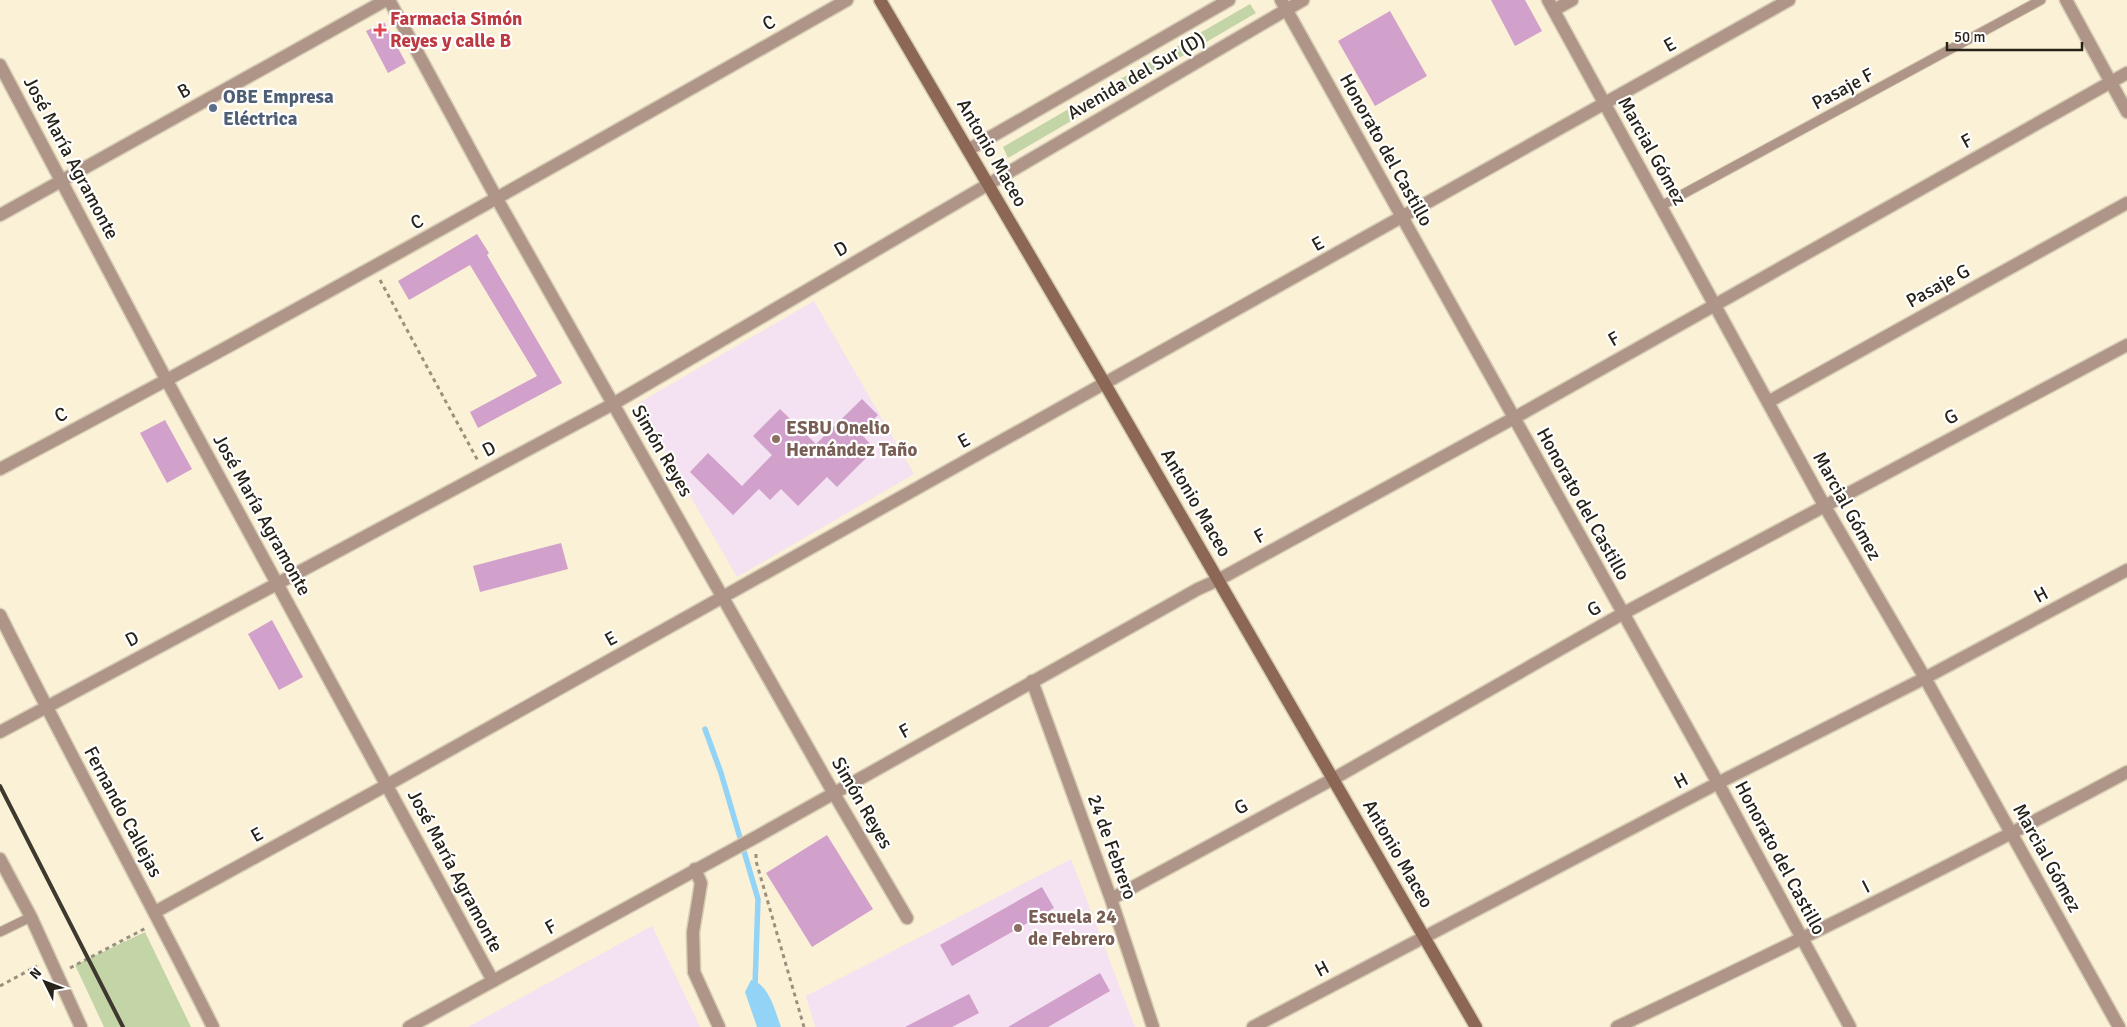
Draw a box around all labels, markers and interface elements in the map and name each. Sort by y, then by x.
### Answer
place label: Farmacia Simón Reyes y calle B [390,7,522,53]
street label: C [758,10,780,36]
scale bar [1947,20,2082,52]
marker: Farmacia Simón Reyes y calle B [374,24,386,36]
street label: Avenida del Sur (D) [1063,27,1209,125]
text: 50 m [1954,28,1985,46]
street label: E [1659,32,1681,58]
street label: Pasaje F [1808,63,1878,115]
street label: Honorato del Castillo [1334,69,1438,231]
street label: José María Agramonte [18,72,124,244]
street label: B [173,78,195,104]
place label: OBE Empresa Eléctrica [223,85,334,131]
street label: Marcial Gómez [1612,92,1692,210]
street label: Antonio Maceo [951,95,1033,212]
marker: OBE Empresa Eléctrica [207,102,219,114]
street label: F [1957,128,1977,154]
street label: C [406,209,428,235]
street label: E [1307,231,1329,257]
street label: D [830,236,852,262]
street label: Pasaje G [1902,259,1974,313]
street label: F [1604,326,1624,352]
street label: Simón Reyes [626,401,698,501]
street label: C [50,402,72,428]
street label: G [1940,404,1962,430]
place label: ESBU Onelio Hernández Taño [786,416,917,462]
street label: Honorato del Castillo [1531,423,1635,585]
street label: E [953,428,975,454]
street label: José María Agramonte [208,430,316,600]
marker: ESBU Onelio Hernández Taño [770,433,782,445]
street label: D [478,436,500,462]
street label: Antonio Maceo [1155,445,1237,562]
street label: Marcial Gómez [1807,447,1887,565]
street label: F [1250,523,1270,549]
street label: H [2030,581,2052,609]
street label: G [1583,596,1605,622]
street label: D [121,626,143,652]
street label: E [600,626,622,652]
street label: F [895,718,915,744]
street label: Fernando Callejas [78,742,168,882]
street label: Simón Reyes [826,753,898,853]
street label: H [1670,767,1692,795]
street label: Honorato del Castillo [1729,777,1831,939]
street label: José María Agramonte [402,785,508,957]
street label: 24 de Febrero [1082,791,1142,903]
street label: G [1230,794,1252,820]
street label: Antonio Maceo [1357,796,1439,913]
street label: Marcial Gómez [2007,799,2087,917]
street label: E [246,822,268,848]
street label: I [1858,875,1874,899]
place label: Escuela 24 de Febrero [1028,905,1117,951]
street label: F [541,914,561,940]
marker: Escuela 24 de Febrero [1012,922,1024,934]
street label: H [1311,955,1333,983]
north arrow [20,957,70,1007]
text: N [26,964,45,983]

